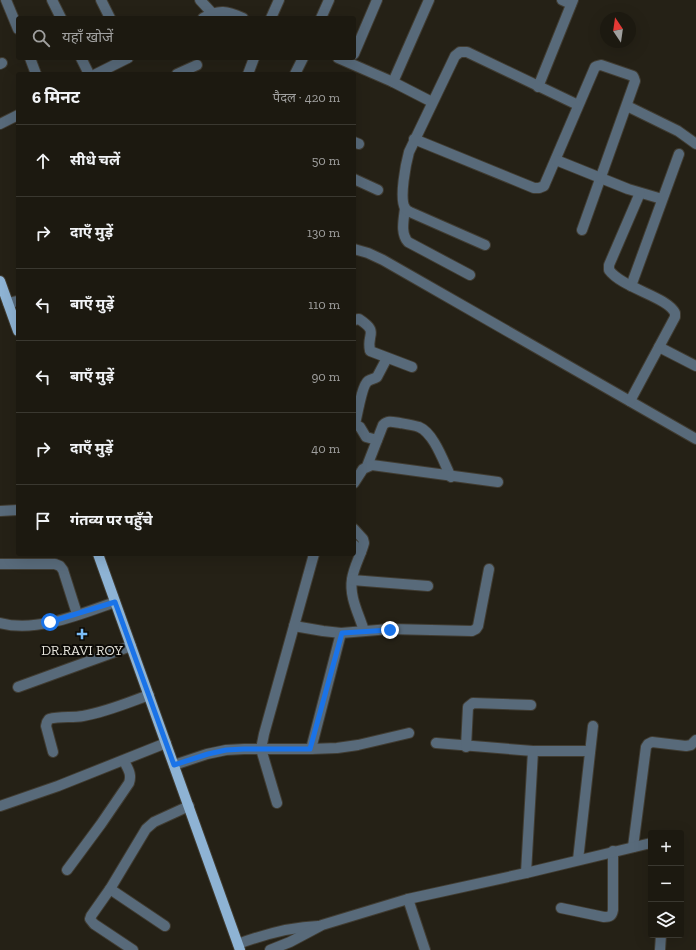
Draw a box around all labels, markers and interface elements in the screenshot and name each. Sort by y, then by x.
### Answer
north arrow [600,12,636,48]
search box [16,16,356,60]
icon: search [30,27,52,49]
text: यहाँ खोजें [62,28,113,46]
text: 6 मिनट [32,87,80,107]
text: पैदल · 420 m [273,90,340,105]
icon: ahead [32,150,54,172]
text: सीधे चलें [70,151,120,169]
text: 50 m [312,153,340,168]
icon: right [32,222,54,244]
text: दाएँ मुड़ें [70,223,113,241]
text: 130 m [307,225,340,240]
icon: left [32,294,54,316]
text: बाएँ मुड़ें [70,295,114,313]
text: 110 m [308,297,340,312]
icon: left [32,366,54,388]
text: बाएँ मुड़ें [70,367,114,385]
text: 90 m [311,369,340,384]
icon: right [32,438,54,460]
text: दाएँ मुड़ें [70,439,113,457]
text: 40 m [311,441,340,456]
icon: arrive [32,510,54,532]
text: गंतव्य पर पहुँचे [70,511,153,529]
route start [41,613,59,631]
route end [381,621,399,639]
marker: DR.RAVI ROY [76,628,88,640]
place label: DR.RAVI ROY [41,642,123,659]
map controls [648,830,684,938]
button: + [648,830,684,866]
button: − [648,866,684,902]
button: layers [648,902,684,938]

